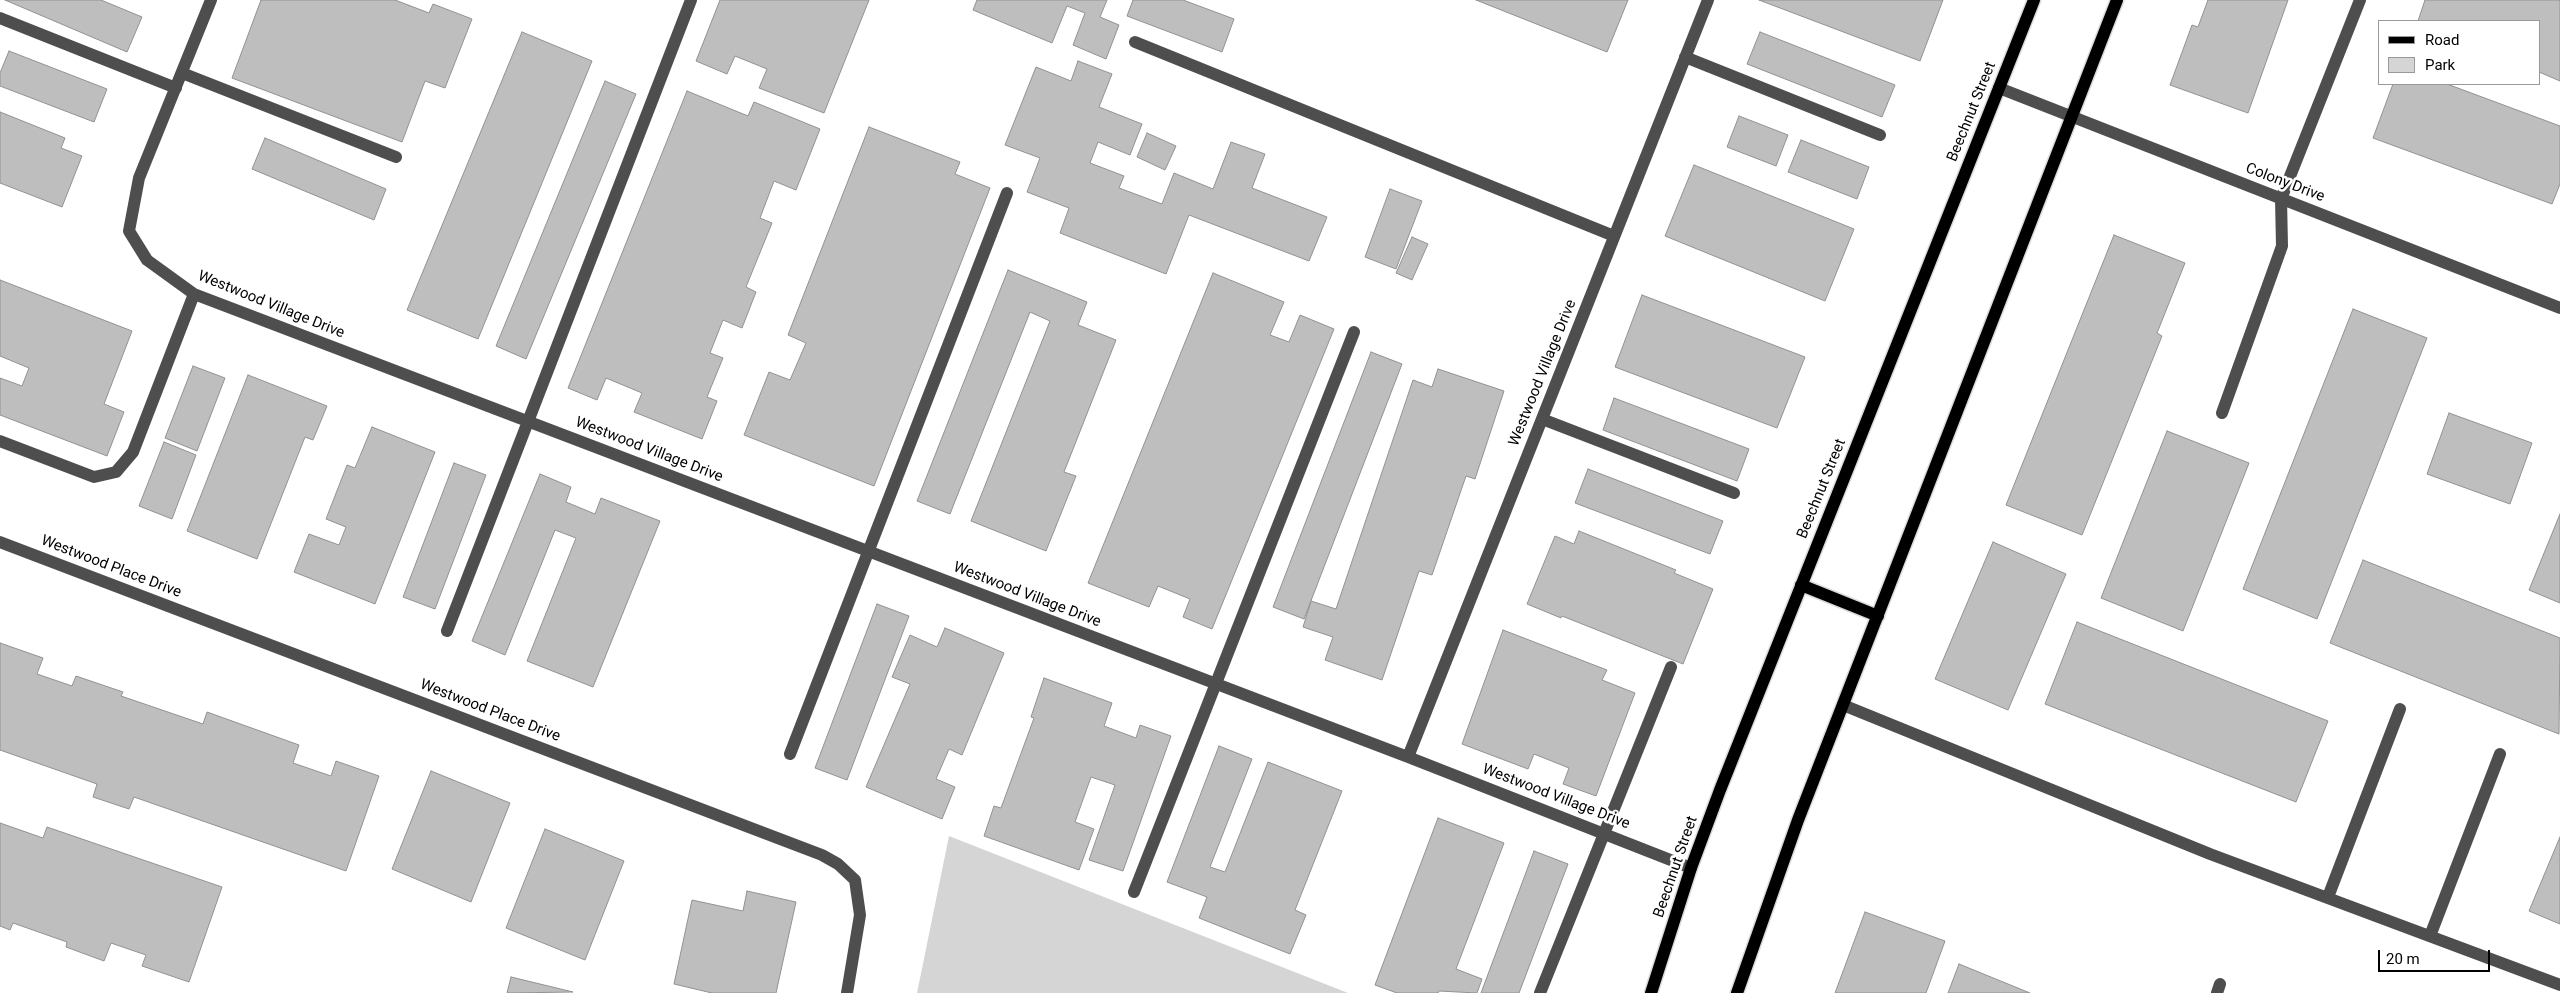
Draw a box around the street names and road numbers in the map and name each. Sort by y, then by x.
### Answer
street label: Beechnut Street [1944,59,2000,165]
street label: Colony Drive [2243,160,2327,206]
street label: Westwood Village Drive [195,267,347,343]
street label: Westwood Village Drive [1505,297,1581,449]
street label: Westwood Village Drive [573,414,725,486]
street label: Beechnut Street [1794,436,1850,542]
street label: Westwood Place Drive [38,532,184,602]
street label: Westwood Village Drive [951,559,1103,631]
street label: Westwood Place Drive [417,676,563,746]
street label: Westwood Village Drive [1480,761,1632,833]
street label: Beechnut Street [1650,814,1702,920]

